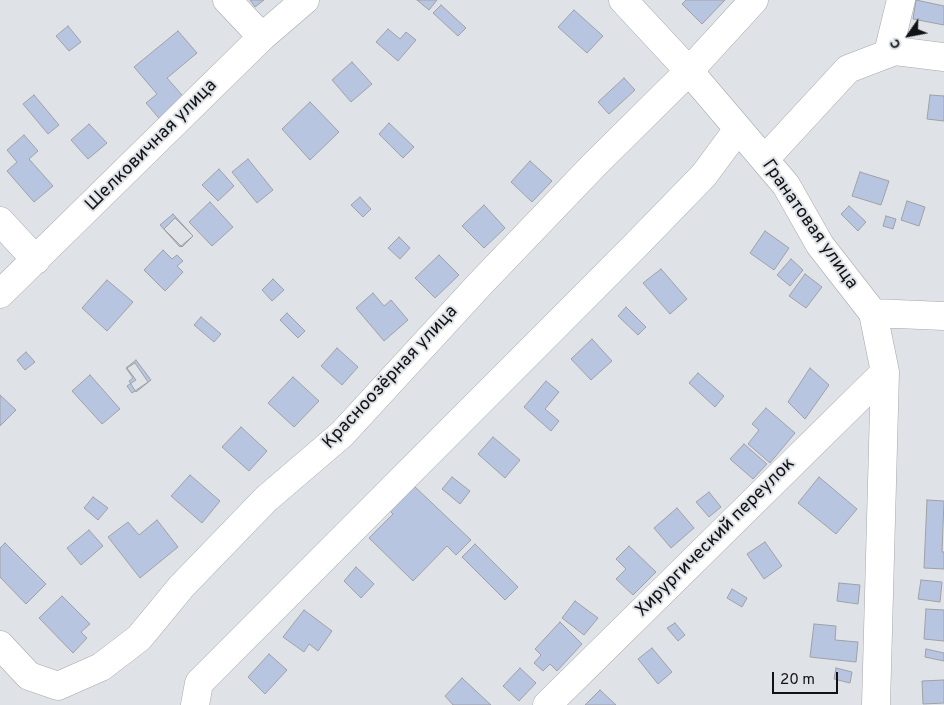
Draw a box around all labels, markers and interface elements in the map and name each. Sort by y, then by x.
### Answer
north arrow [884,10,934,60]
text: С [886,35,906,52]
street label: Шелковичная улица [82,76,222,216]
street label: Гранатовая улица [756,156,862,294]
street label: Красноозёрная улица [319,302,463,454]
street label: Хирургический переулок [632,454,800,622]
scale bar [774,662,840,694]
text: 20 m [780,671,815,690]

